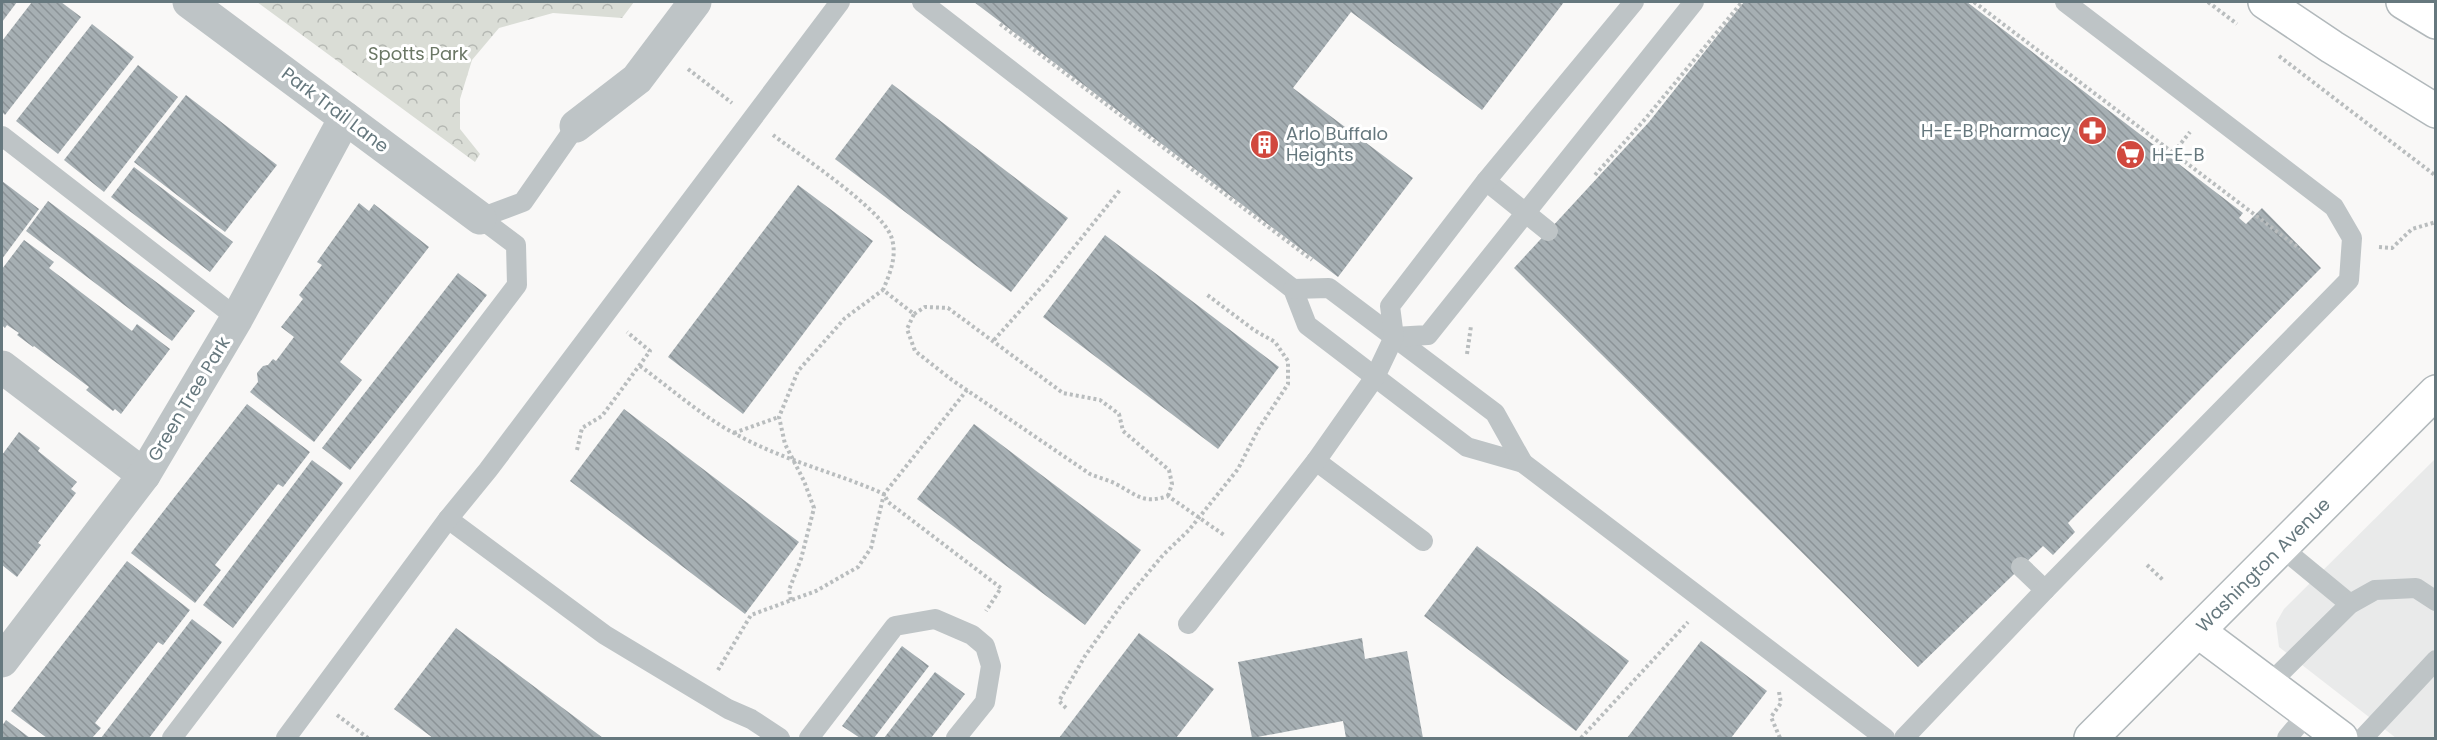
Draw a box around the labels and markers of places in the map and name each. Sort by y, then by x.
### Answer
pharmacy icon: H-E-B Pharmacy [2076,115,2108,147]
place label: H-E-B Pharmacy [1921,118,2071,143]
place label: Arlo Buffalo Heights [1286,121,1388,167]
building icon: Arlo Buffalo Heights [1249,128,1281,160]
supermarket icon: H-E-B [2115,139,2147,171]
place label: H-E-B [2152,142,2205,167]

